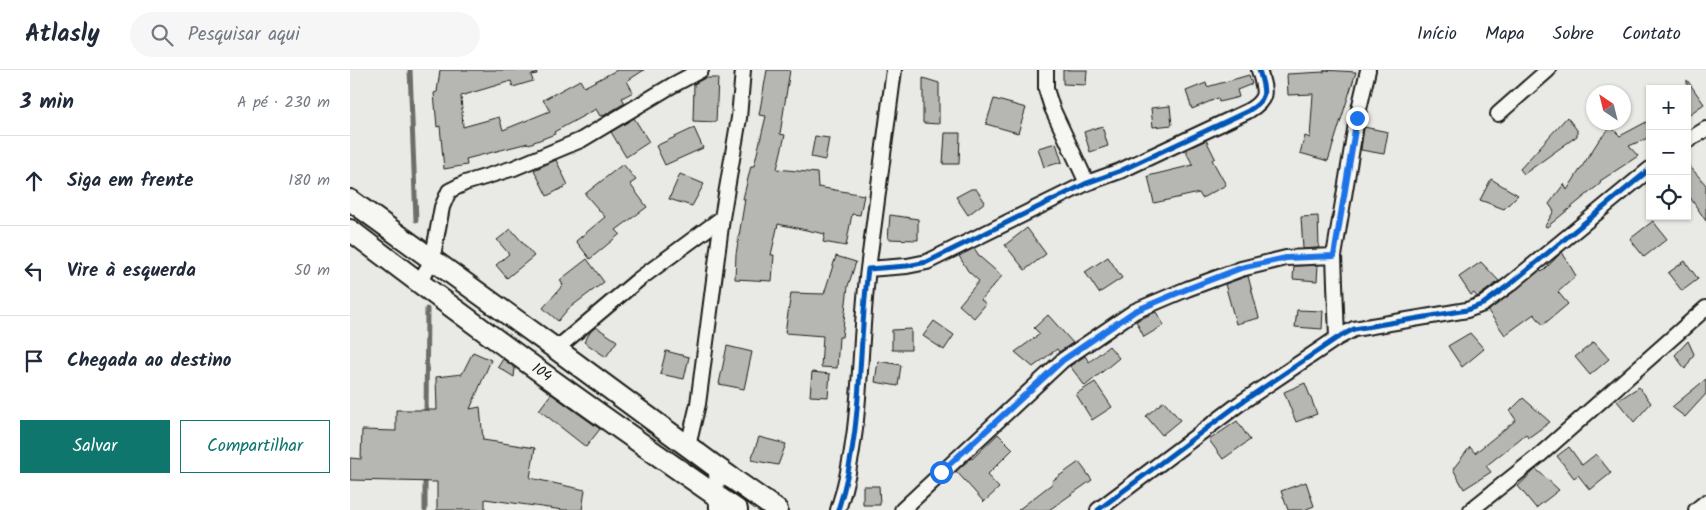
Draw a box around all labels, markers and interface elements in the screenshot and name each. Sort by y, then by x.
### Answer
search box [130,12,480,57]
text: Atlasly [25,15,100,54]
text: Pesquisar aqui [188,20,300,50]
text: Início [1417,20,1457,49]
text: Mapa [1485,20,1525,49]
text: Sobre [1553,20,1594,49]
text: Contato [1622,20,1681,49]
icon: search [148,21,176,49]
north arrow [1586,85,1631,130]
map controls [1646,85,1691,220]
button: + [1646,85,1691,130]
text: 3 min [20,86,74,119]
text: A pé · 230 m [237,90,330,115]
route end [1346,107,1369,130]
button: − [1646,130,1691,175]
text: Siga em frente [67,166,194,196]
icon: ahead [20,167,48,195]
text: 180 m [288,168,330,193]
button: locate [1646,175,1691,220]
text: Vire à esquerda [67,256,196,286]
icon: left [20,257,48,285]
text: 50 m [294,258,330,283]
text: Chegada ao destino [67,346,232,376]
icon: arrive [20,347,48,375]
street label: 104 [526,357,557,388]
button: Salvar [20,420,170,473]
button: Compartilhar [180,420,330,473]
route start [930,461,953,484]

